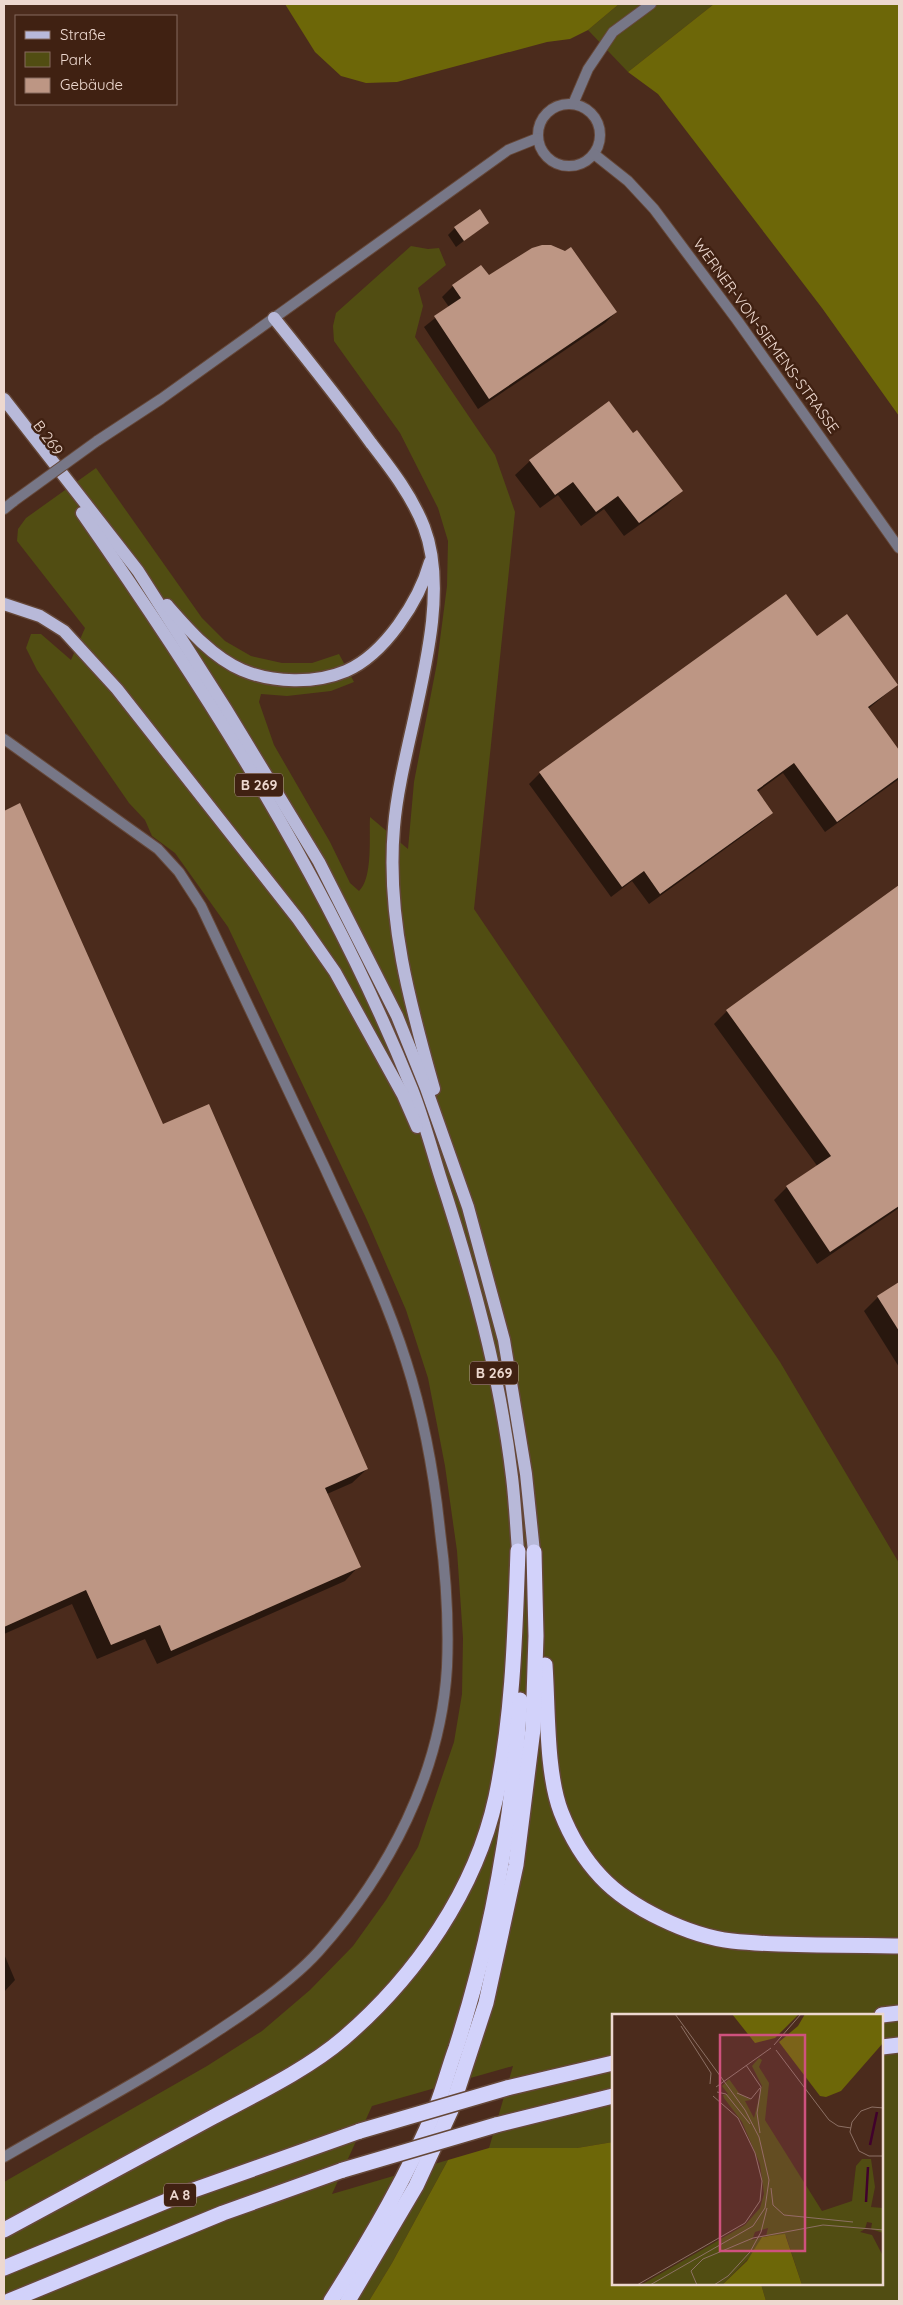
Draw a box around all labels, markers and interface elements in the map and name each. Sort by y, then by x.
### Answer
legend [15,15,178,105]
text: Straße [60,25,106,44]
text: Park [60,50,92,69]
text: Gebäude [60,75,123,94]
street label: WERNER-VON-SIEMENS-STRASSE [689,235,843,437]
street label: B 269 [29,417,68,459]
road number: B 269 [235,774,283,796]
road number: B 269 [470,1362,518,1385]
inset map [612,2014,883,2285]
road number: A 8 [164,2184,196,2206]

